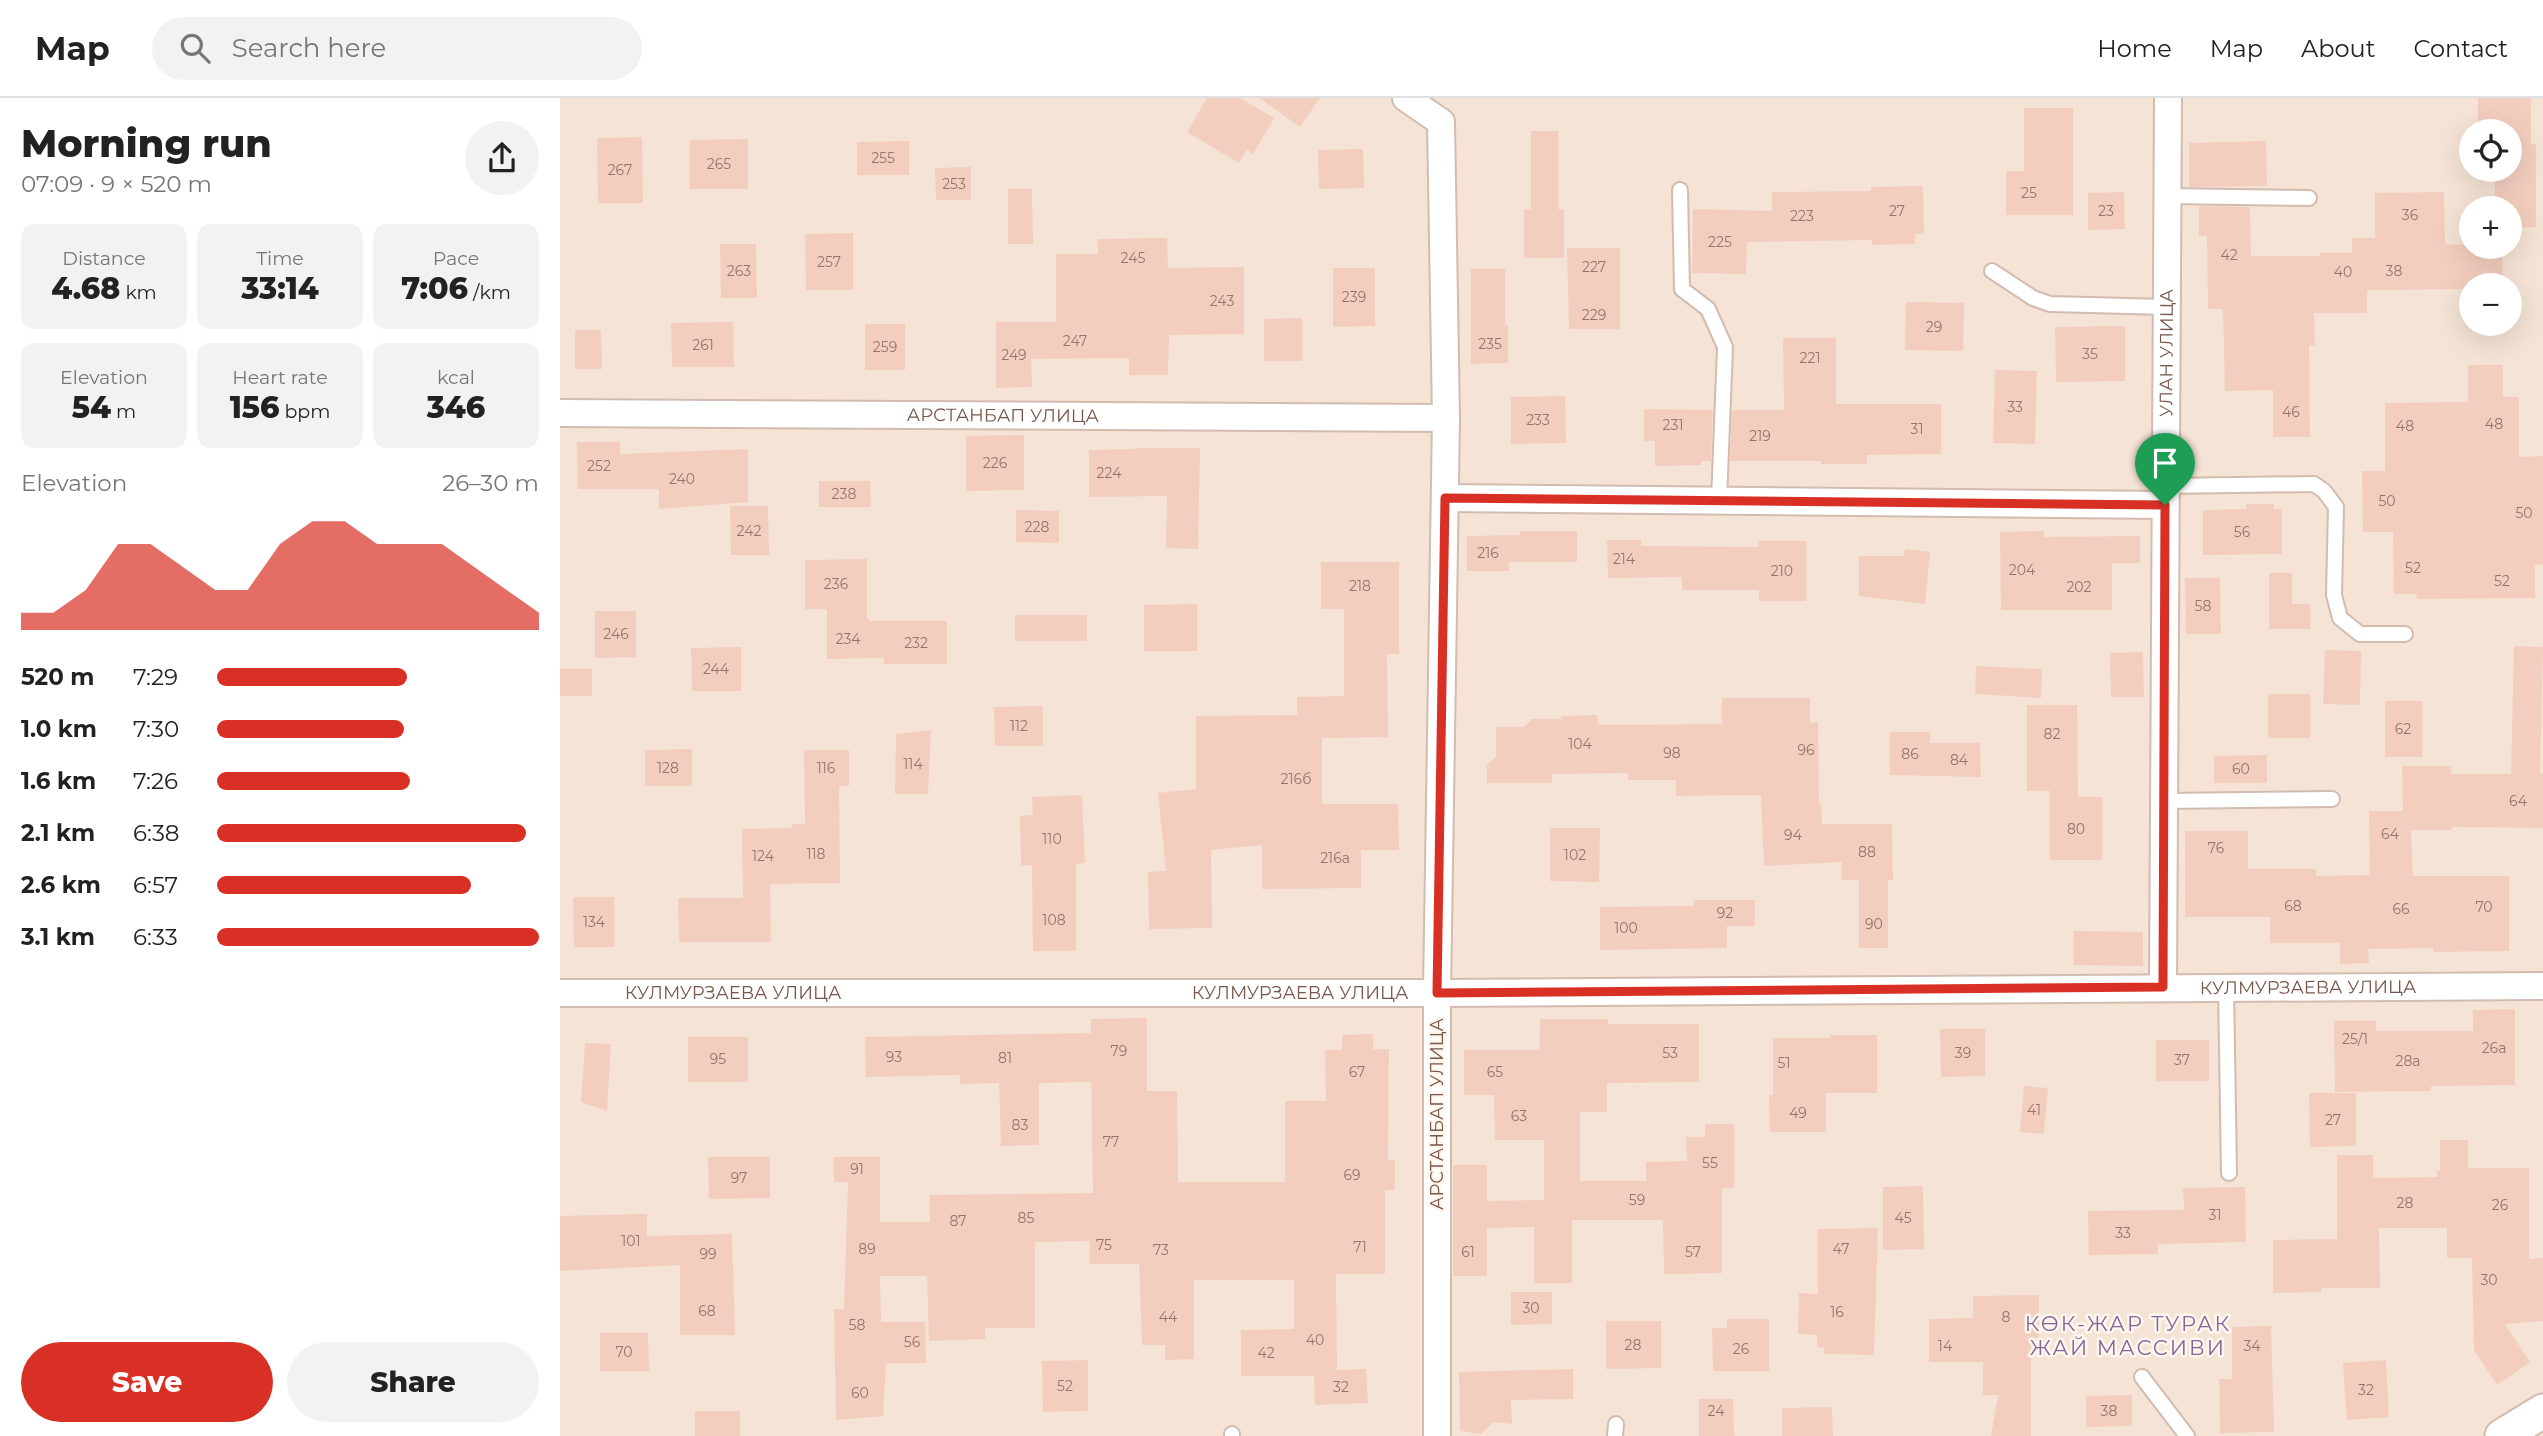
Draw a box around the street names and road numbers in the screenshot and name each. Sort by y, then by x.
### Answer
street label: УЛАН УЛИЦА [2155,288,2178,417]
street label: АРСТАНБАП УЛИЦА [907,404,1100,427]
street label: КУЛМУРЗАЕВА УЛИЦА [2200,976,2417,999]
street label: КУЛМУРЗАЕВА УЛИЦА [625,982,842,1004]
street label: КУЛМУРЗАЕВА УЛИЦА [1192,982,1409,1004]
street label: АРСТАНБАП УЛИЦА [1426,1017,1448,1210]

